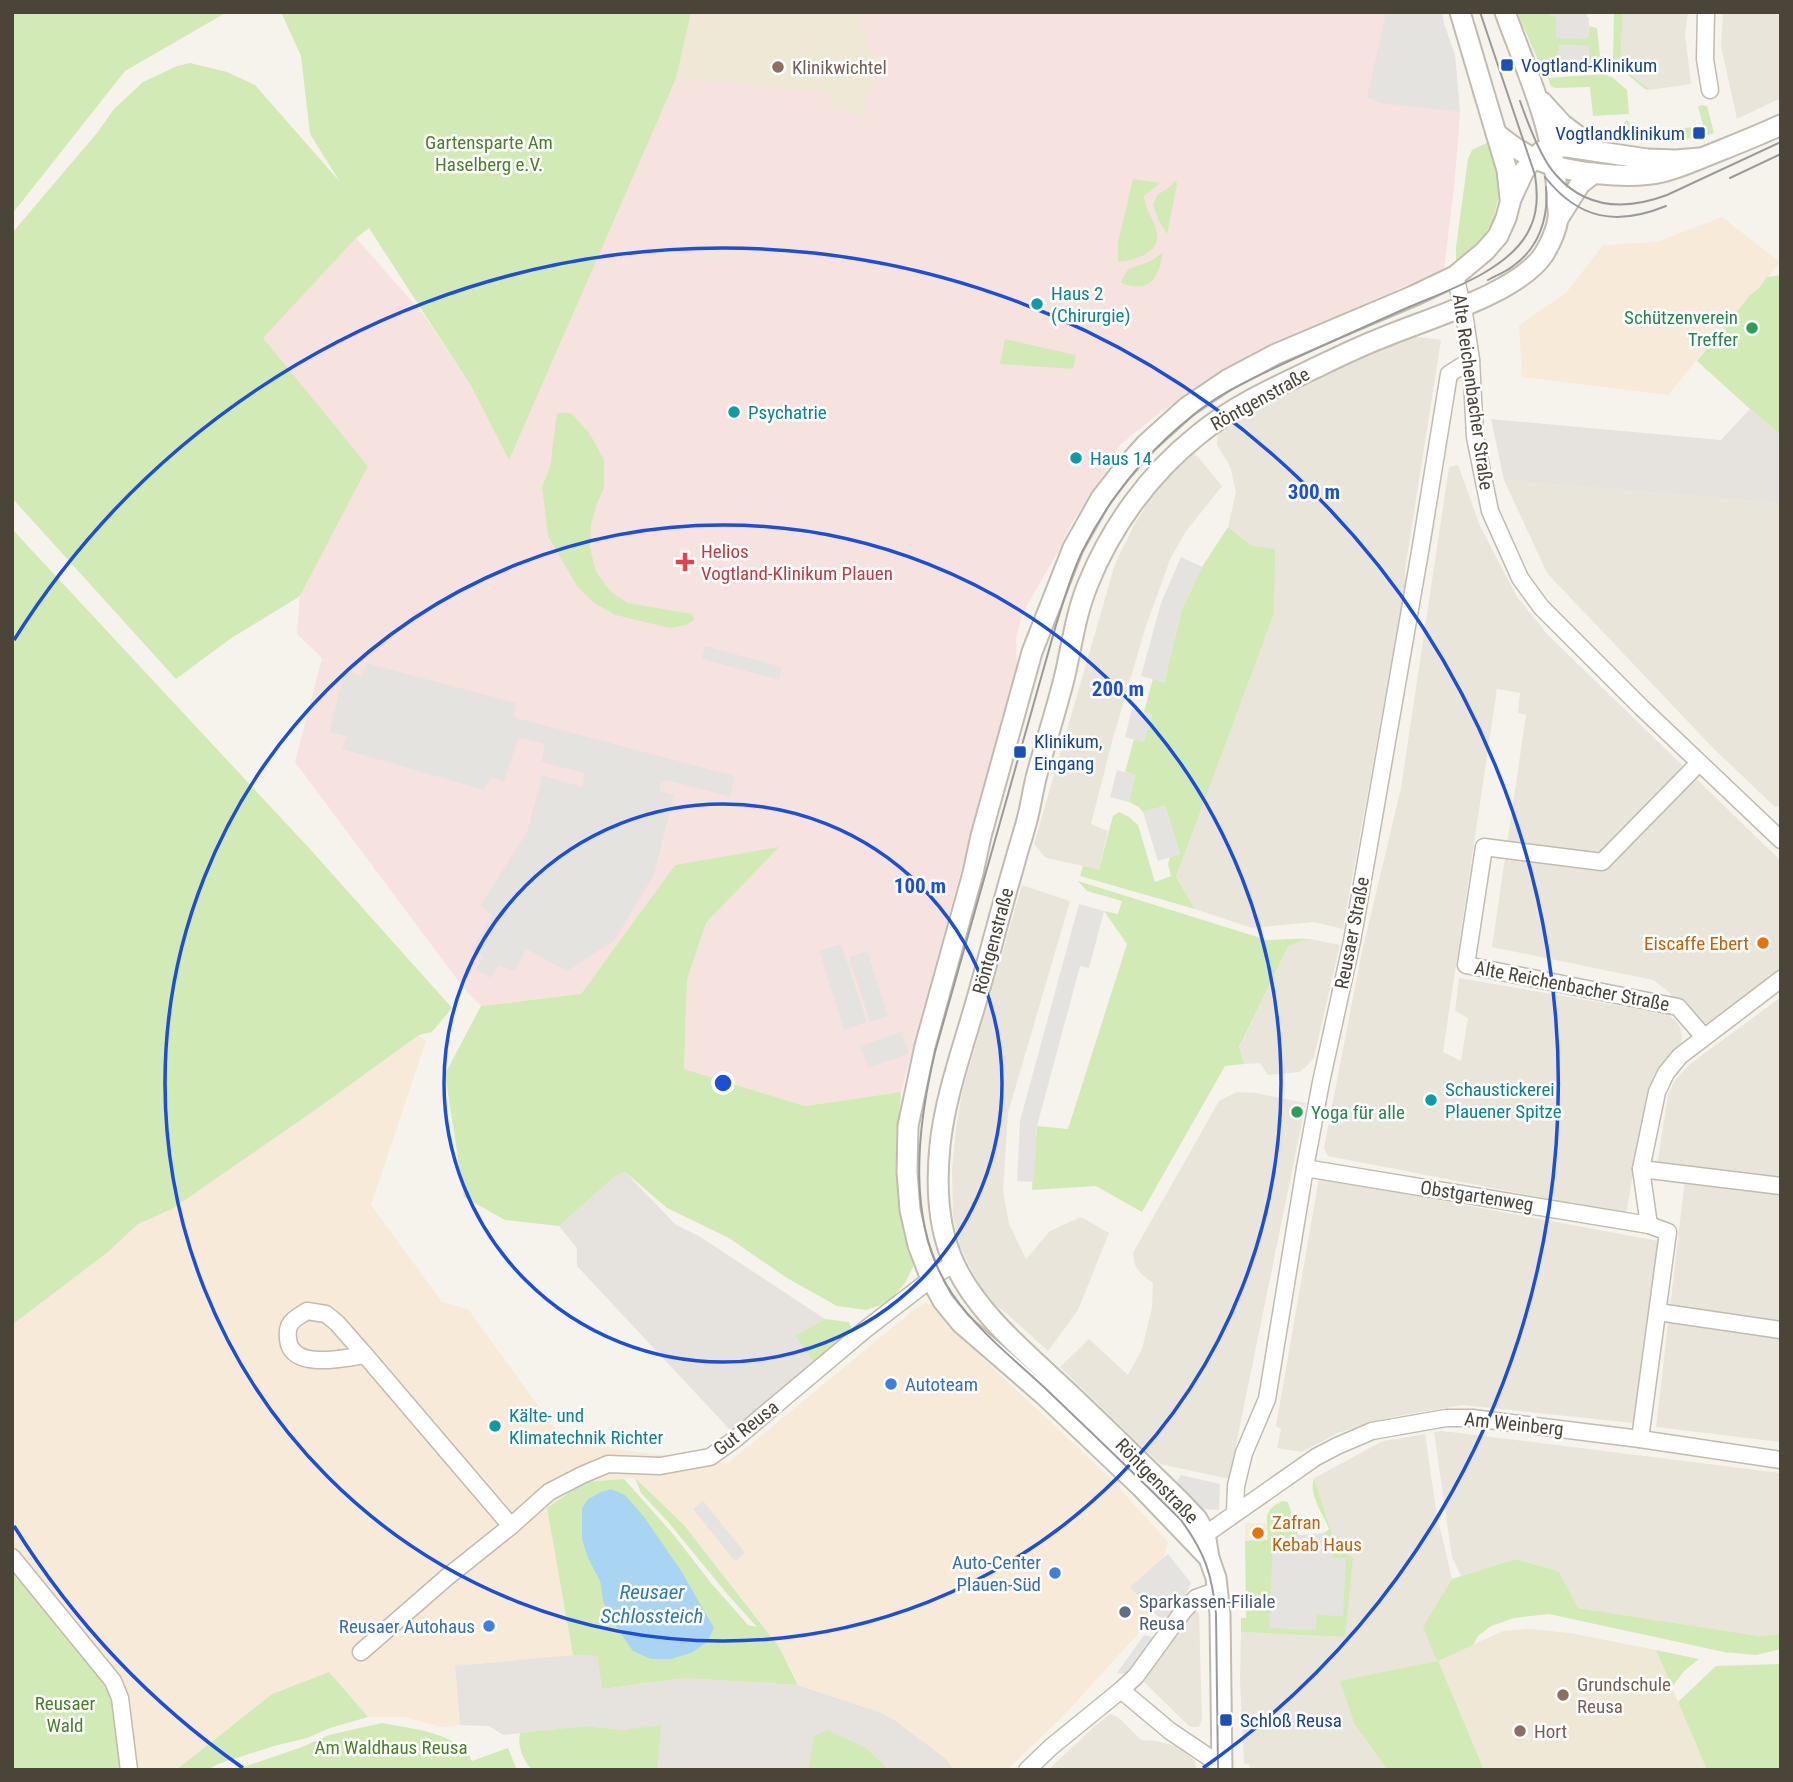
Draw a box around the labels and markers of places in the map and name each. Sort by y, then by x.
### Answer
place label: Vogtland-Klinikum [1521,54,1657,77]
place label: Klinikwichtel [792,56,887,79]
marker: Vogtland-Klinikum [1499,57,1515,73]
marker: Klinikwichtel [770,59,786,75]
place label: Vogtlandklinikum [1555,122,1685,145]
marker: Vogtlandklinikum [1691,125,1707,141]
place label: Haus 2 (Chirurgie) [1051,282,1131,327]
marker: Haus 2 (Chirurgie) [1029,296,1045,312]
place label: Schützenverein Treffer [1624,306,1738,351]
marker: Schützenverein Treffer [1744,320,1760,336]
place label: Psychatrie [748,401,827,424]
marker: Psychatrie [726,404,742,420]
place label: Haus 14 [1090,447,1152,470]
marker: Haus 14 [1068,450,1084,466]
place label: Helios Vogtland-Klinikum Plauen [701,540,893,585]
marker: Helios Vogtland-Klinikum Plauen [675,552,695,572]
place label: Klinikum, Eingang [1034,730,1102,775]
marker: Klinikum, Eingang [1012,744,1028,760]
place label: Eiscaffe Ebert [1644,932,1749,955]
marker: Eiscaffe Ebert [1755,935,1771,951]
centre of rings [711,1071,735,1095]
place label: Schaustickerei Plauener Spitze [1445,1078,1562,1123]
marker: Schaustickerei Plauener Spitze [1423,1092,1439,1108]
place label: Yoga für alle [1311,1101,1405,1124]
marker: Yoga für alle [1289,1104,1305,1120]
place label: Autoteam [905,1373,978,1396]
marker: Autoteam [883,1376,899,1392]
place label: Kälte- und Klimatechnik Richter [509,1404,663,1449]
marker: Kälte- und Klimatechnik Richter [487,1418,503,1434]
place label: Zafran Kebab Haus [1272,1511,1362,1556]
marker: Zafran Kebab Haus [1250,1525,1266,1541]
place label: Auto-Center Plauen-Süd [952,1551,1041,1596]
marker: Auto-Center Plauen-Süd [1047,1565,1063,1581]
place label: Sparkassen-Filiale Reusa [1139,1590,1276,1635]
marker: Sparkassen-Filiale Reusa [1117,1604,1133,1620]
place label: Reusaer Autohaus [339,1615,475,1638]
marker: Reusaer Autohaus [481,1618,497,1634]
place label: Grundschule Reusa [1577,1673,1671,1718]
marker: Grundschule Reusa [1555,1687,1571,1703]
place label: Schloß Reusa [1240,1709,1342,1732]
marker: Schloß Reusa [1218,1712,1234,1728]
place label: Hort [1534,1720,1567,1743]
marker: Hort [1512,1723,1528,1739]

